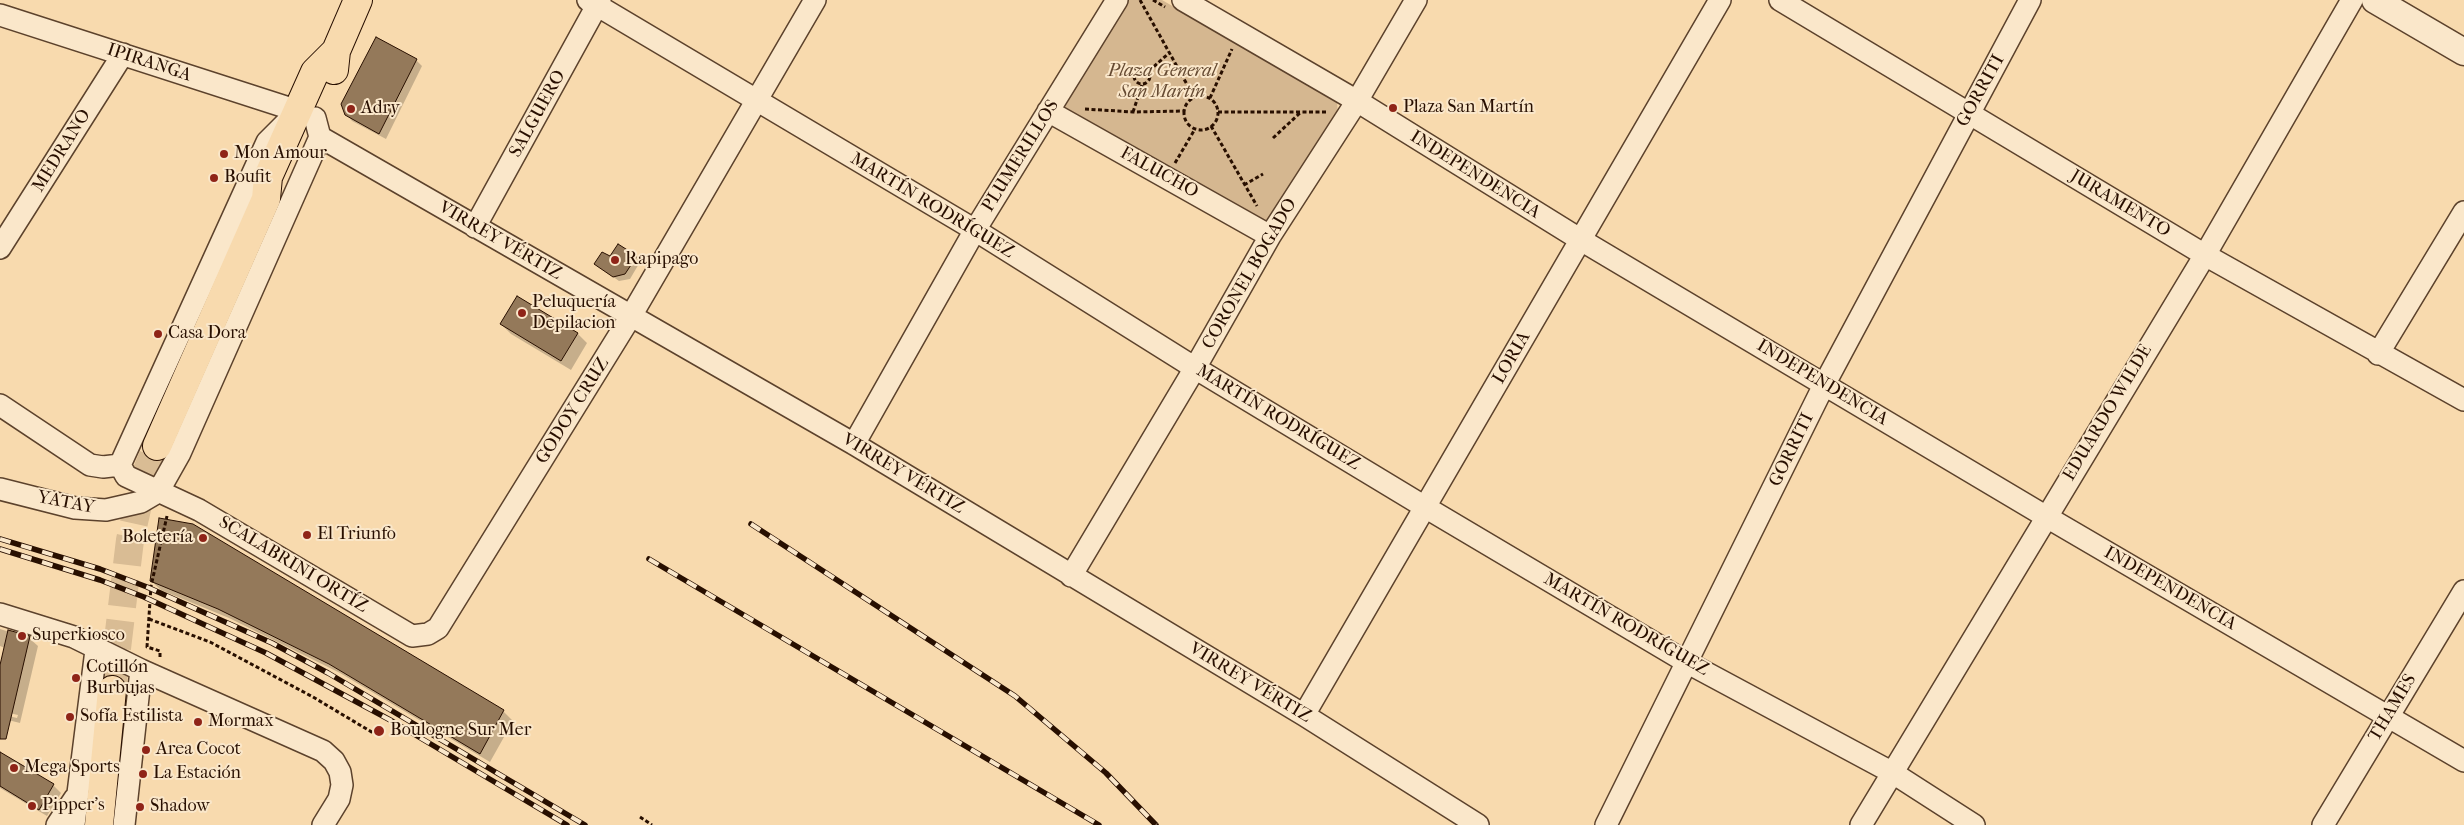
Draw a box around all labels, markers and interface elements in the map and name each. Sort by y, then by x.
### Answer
street label: IPIRANGA [104,39,194,87]
street label: GORRITI [1952,51,2010,131]
park label: Plaza General San Martín [1108,61,1216,104]
street label: SALGUERO [505,67,571,161]
street label: PLUMERILLOS [978,96,1064,216]
place label: Plaza San Martín [1403,97,1534,119]
place label: Adry [361,98,400,120]
marker: Plaza San Martín [1387,102,1399,114]
marker: Adry [345,103,357,115]
street label: MEDRANO [28,106,96,196]
street label: INDEPENDENCIA [1406,126,1544,224]
place label: Mon Amour [234,143,327,165]
street label: FALUCHO [1116,143,1202,203]
marker: Mon Amour [218,148,230,160]
street label: MARTÍN RODRÍGUEZ [846,149,1018,263]
street label: JURAMENTO [2066,166,2174,242]
place label: Boufit [224,167,271,189]
marker: Boufit [208,172,220,184]
street label: CORONEL BOGADO [1198,195,1302,353]
street label: VIRREY VÉRTIZ [435,197,565,285]
place label: Rapipago [625,249,698,271]
marker: Rapipago [609,254,621,266]
place label: Peluquería Depilacion [532,292,616,334]
marker: Peluquería Depilacion [516,307,528,319]
place label: Casa Dora [168,323,246,345]
marker: Casa Dora [152,328,164,340]
street label: LORIA [1488,328,1536,388]
street label: INDEPENDENCIA [1752,335,1892,431]
street label: EDUARDO WILDE [2059,341,2157,485]
street label: GODOY CRUZ [532,354,614,468]
street label: MARTÍN RODRÍGUEZ [1192,361,1364,475]
street label: GORRITI [1765,410,1819,490]
street label: VIRREY VÉRTIZ [838,429,968,519]
street label: YATAY [35,487,97,519]
street label: SCALABRINI ORTÍZ [215,512,371,618]
place label: El Triunfo [317,524,396,546]
place label: Boletería [122,527,193,549]
marker: El Triunfo [301,529,313,541]
marker: Boletería [197,532,209,544]
street label: INDEPENDENCIA [2100,542,2240,636]
street label: MARTÍN RODRÍGUEZ [1540,569,1712,681]
place label: Superkiosco [32,625,125,647]
marker: Superkiosco [16,630,28,642]
street label: VIRREY VÉRTIZ [1185,638,1315,728]
place label: Cotillón Burbujas [86,657,155,700]
street label: THAMES [2364,670,2422,746]
marker: Cotillón Burbujas [70,672,82,684]
place label: Sofía Estilista [80,706,183,728]
marker: Sofía Estilista [64,711,76,723]
place label: Mormax [208,711,274,733]
marker: Mormax [192,716,204,728]
place label: Boulogne Sur Mer [390,720,531,742]
marker: Boulogne Sur Mer [372,724,386,738]
place label: Area Cocot [156,739,241,761]
marker: Area Cocot [140,744,152,756]
place label: Mega Sports [24,757,120,779]
marker: Mega Sports [8,762,20,774]
place label: La Estación [153,763,241,785]
marker: La Estación [137,768,149,780]
place label: Pipper's [42,795,105,817]
place label: Shadow [150,796,210,818]
marker: Pipper's [26,800,38,812]
marker: Shadow [134,801,146,813]

